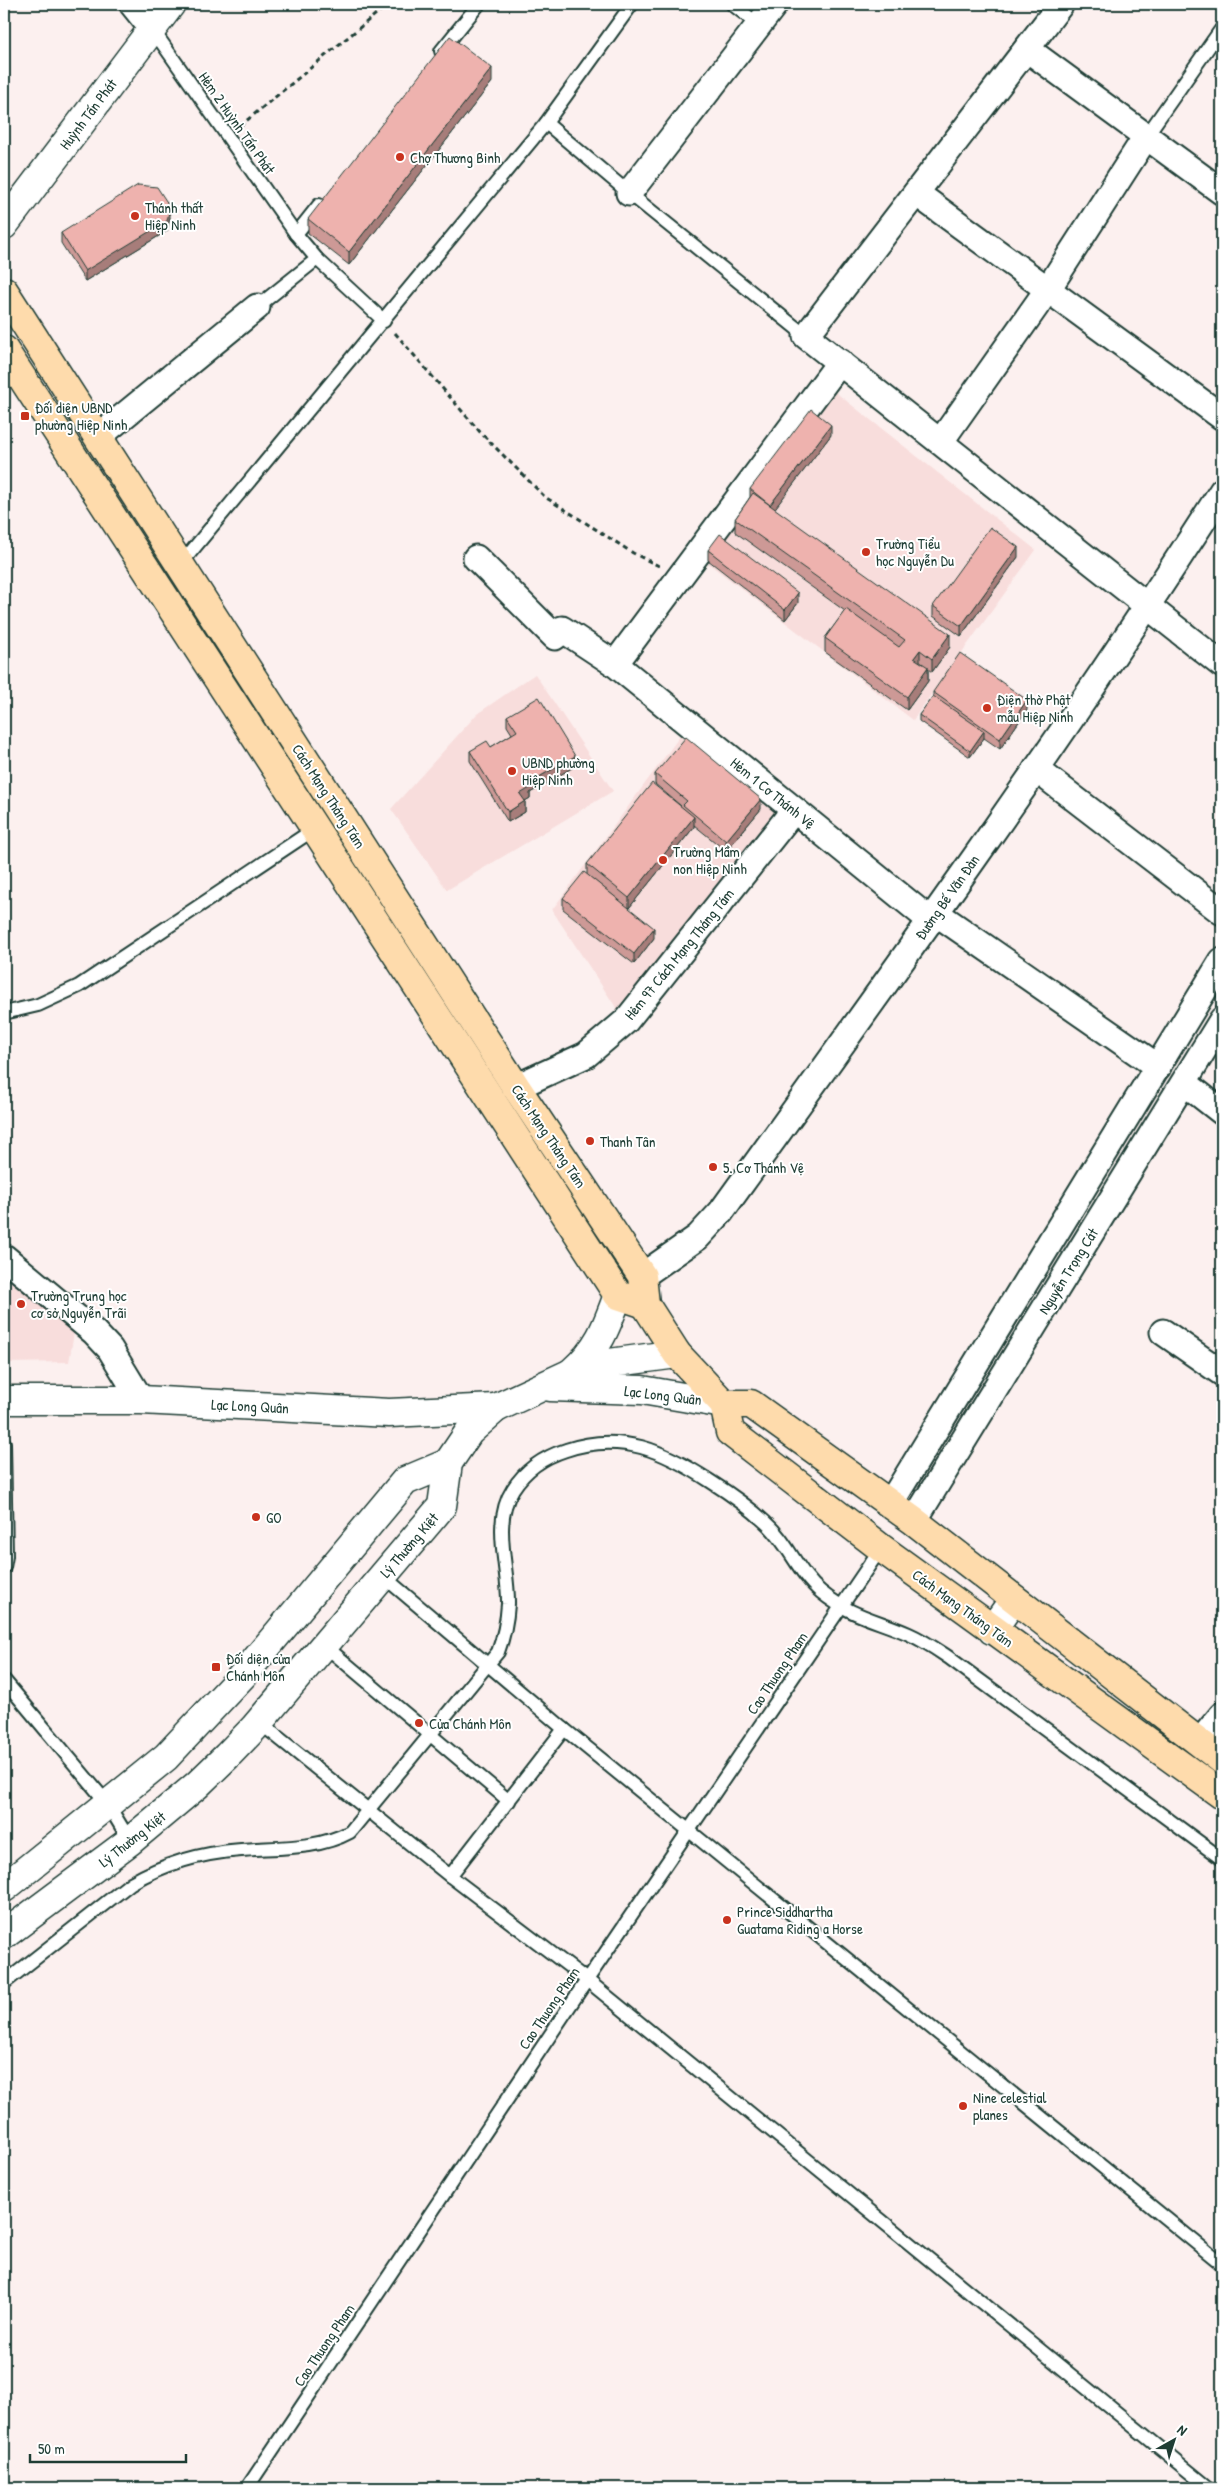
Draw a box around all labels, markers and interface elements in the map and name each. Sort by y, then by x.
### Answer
street label: Hẻm 2 Huỳnh Tấn Phát [194,68,281,179]
street label: Huỳnh Tấn Phát [54,74,122,154]
place label: Chợ Thương Binh [410,147,500,168]
marker: Chợ Thương Binh [394,151,406,163]
place label: Thánh thất Hiệp Ninh [145,197,204,235]
marker: Thánh thất Hiệp Ninh [129,210,141,222]
place label: Đối diện UBND phường Hiệp Ninh [35,397,127,435]
marker: Đối diện UBND phường Hiệp Ninh [19,410,31,422]
place label: Trường Tiểu học Nguyễn Du [876,533,954,571]
marker: Trường Tiểu học Nguyễn Du [860,546,872,558]
place label: Điện thờ Phật mẫu Hiệp Ninh [997,689,1073,727]
marker: Điện thờ Phật mẫu Hiệp Ninh [981,702,993,714]
street label: Cách Mạng Tháng Tám [287,740,371,852]
place label: UBND phường Hiệp Ninh [522,752,595,790]
street label: Hẻm 1 Cơ Thánh Vệ [726,752,820,834]
marker: UBND phường Hiệp Ninh [506,765,518,777]
place label: Trường Mầm non Hiệp Ninh [673,841,747,879]
street label: Đường Bế Văn Đàn [910,850,984,944]
marker: Trường Mầm non Hiệp Ninh [657,854,669,866]
street label: Hẻm 97 Cách Mạng Tháng Tám [619,884,739,1024]
street label: Cách Mạng Tháng Tám [507,1080,591,1192]
place label: Thanh Tân [600,1131,656,1152]
marker: Thanh Tân [584,1135,596,1147]
place label: 5. Cơ Thánh Vệ [723,1157,804,1178]
marker: 5. Cơ Thánh Vệ [707,1161,719,1173]
street label: Nguyễn Trọng Cát [1033,1223,1103,1318]
place label: Trường Trung học cơ sở Nguyễn Trãi [31,1285,127,1323]
marker: Trường Trung học cơ sở Nguyễn Trãi [15,1298,27,1310]
street label: Lạc Long Quân [623,1380,703,1410]
street label: Lạc Long Quân [211,1393,290,1419]
place label: GO [266,1507,282,1528]
street label: Lý Thường Kiệt [375,1507,444,1582]
marker: GO [250,1511,262,1523]
street label: Cách Mạng Tháng Tám [908,1564,1018,1652]
street label: Cao Thuong Pham [742,1628,812,1718]
place label: Đối diện cửa Chánh Môn [226,1648,290,1686]
marker: Đối diện cửa Chánh Môn [210,1661,222,1673]
place label: Cửa Chánh Môn [429,1713,511,1734]
marker: Cửa Chánh Môn [413,1717,425,1729]
street label: Lý Thường Kiệt [94,1806,171,1872]
place label: Prince Siddhartha Guatama Riding a Horse [737,1901,863,1939]
marker: Prince Siddhartha Guatama Riding a Horse [721,1914,733,1926]
street label: Cao Thuong Pham [514,1963,584,2053]
place label: Nine celestial planes [973,2087,1046,2125]
marker: Nine celestial planes [957,2100,969,2112]
street label: Cao Thuong Pham [289,2300,359,2390]
north arrow [1148,2414,1198,2464]
text: N [1174,2420,1192,2440]
scale bar [30,2432,186,2464]
text: 50 m [38,2438,65,2459]

